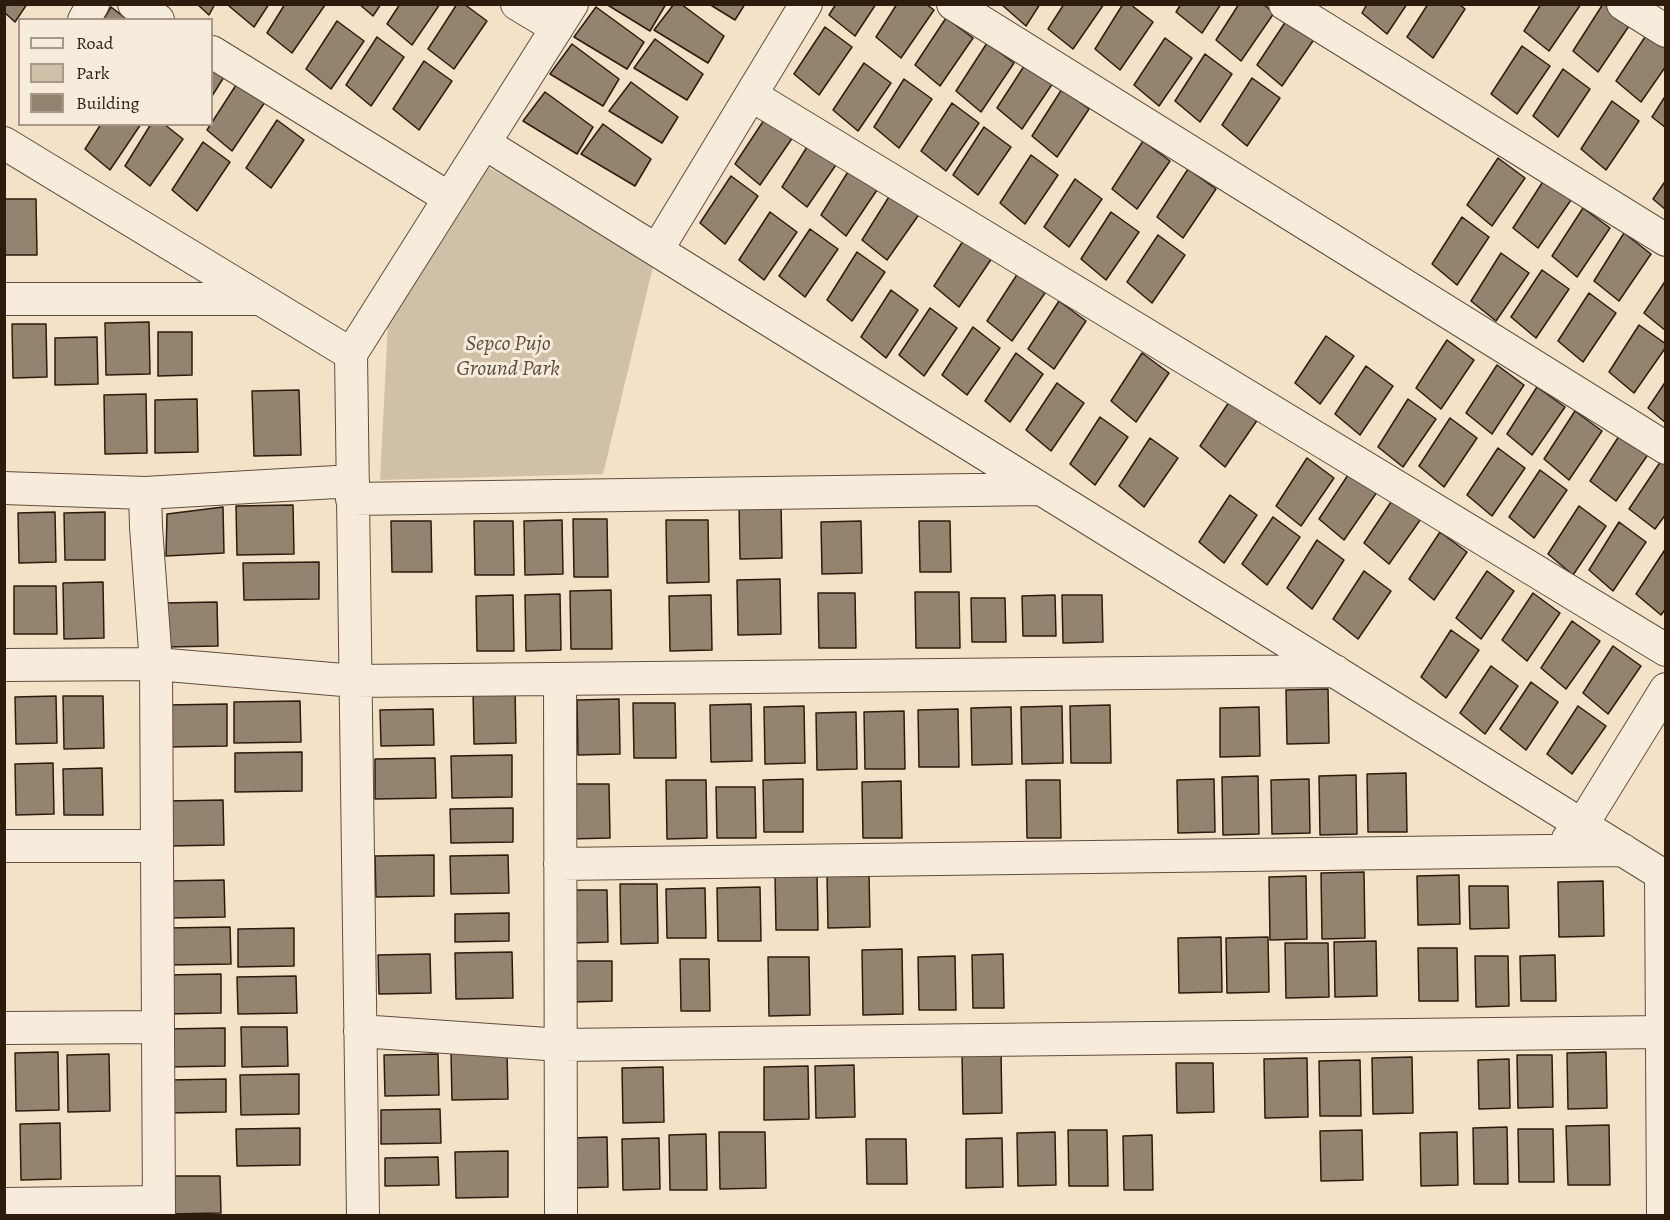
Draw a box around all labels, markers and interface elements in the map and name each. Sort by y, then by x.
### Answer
legend [18,18,213,126]
text: Road [76,31,113,55]
text: Park [76,61,110,85]
text: Building [76,91,140,115]
park label: Sepco Pujo Ground Park [456,332,560,384]

